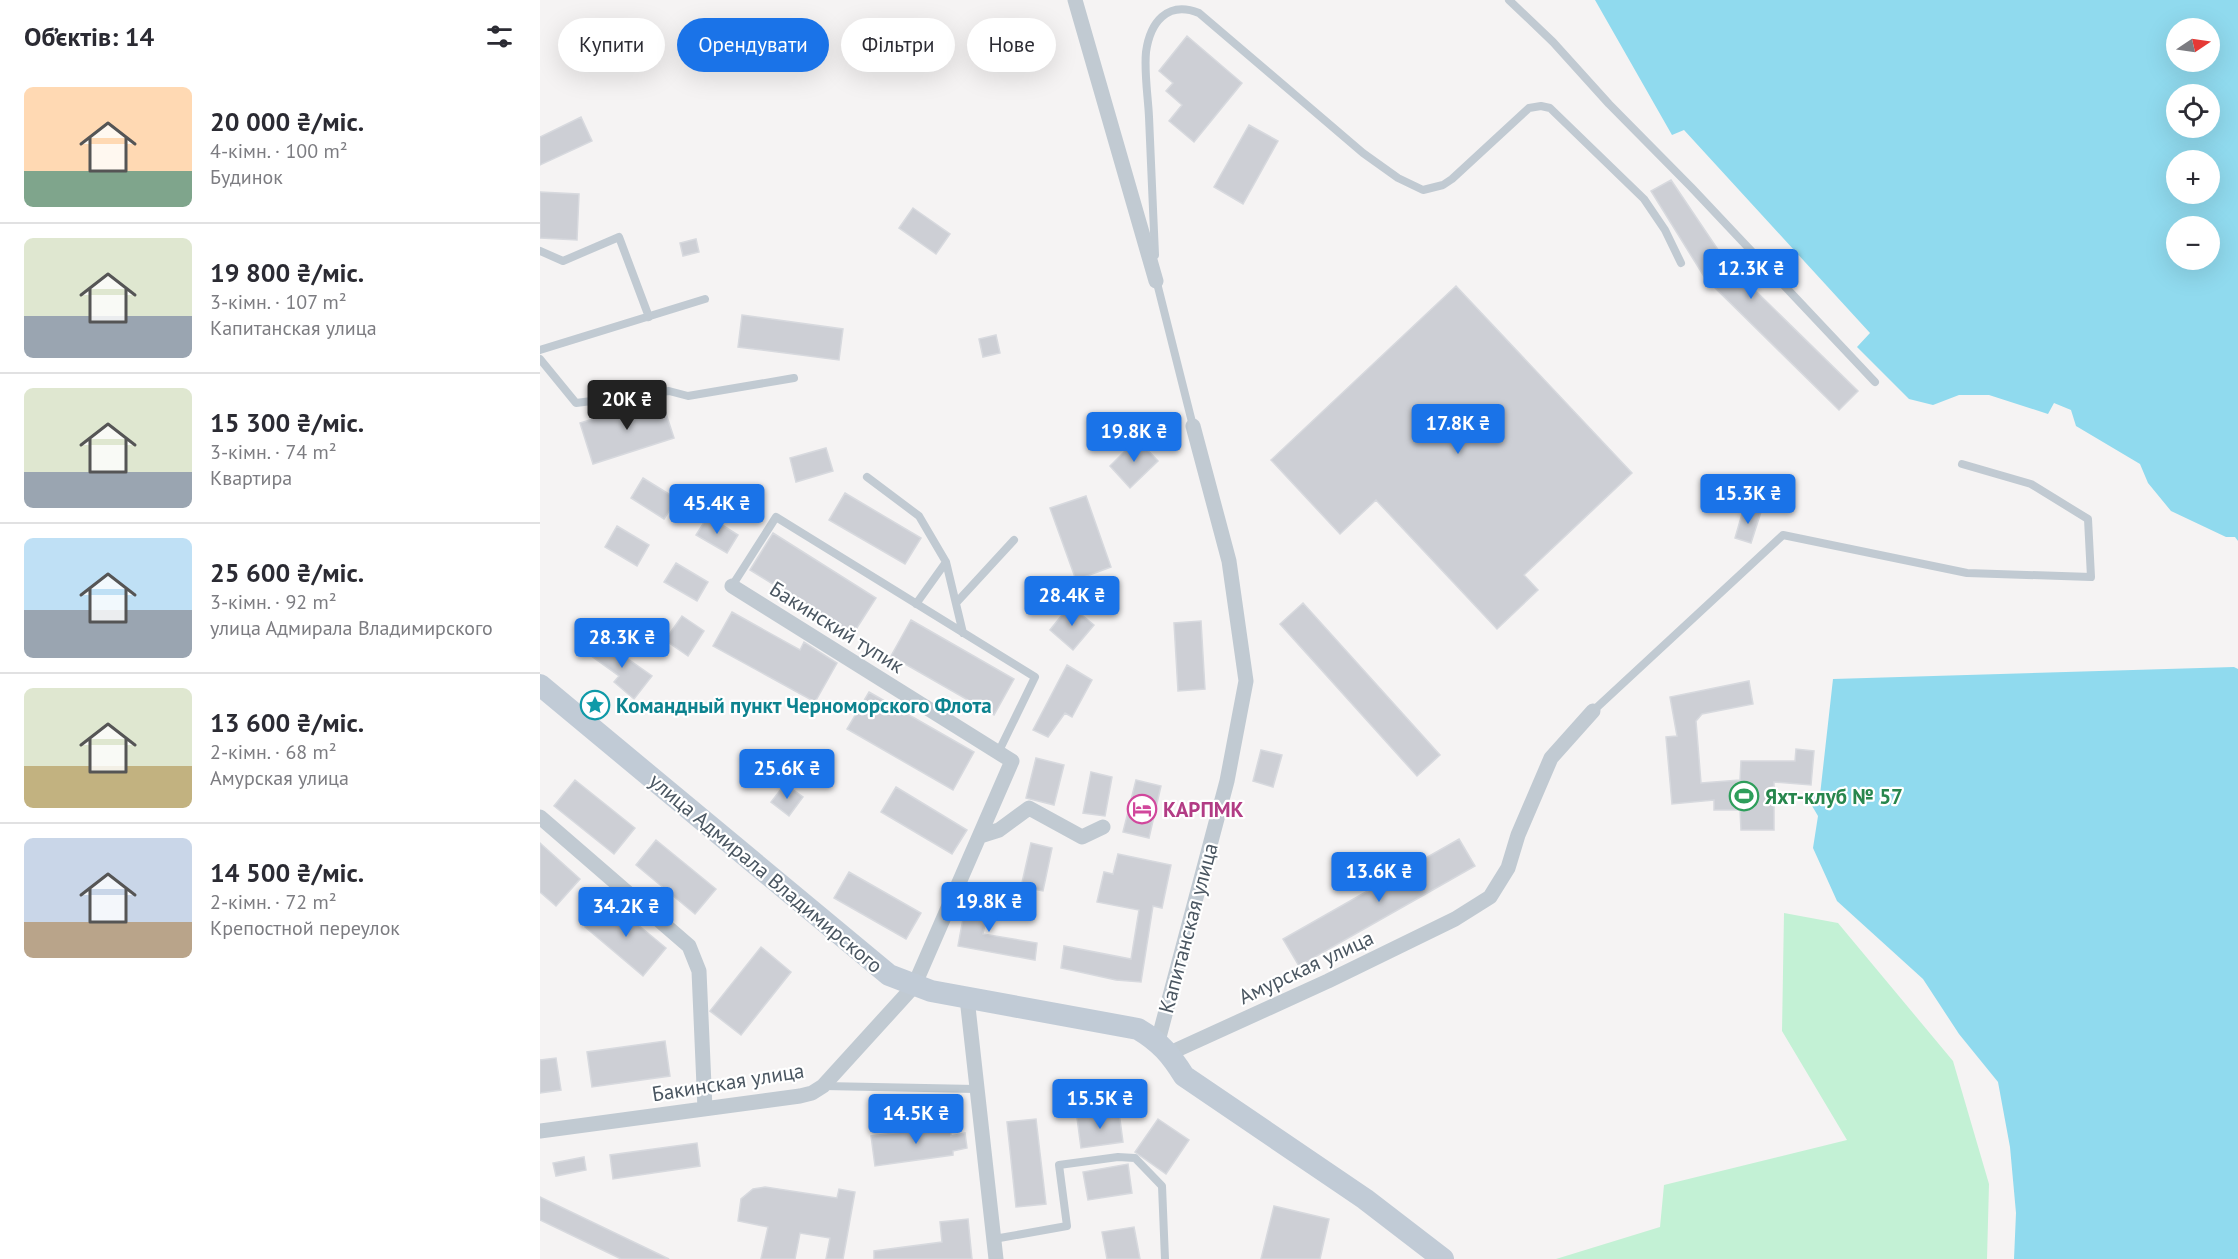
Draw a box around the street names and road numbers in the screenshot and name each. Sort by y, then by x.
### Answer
street label: Бакинский тупик [765,575,909,679]
street label: улица Адмирала Владимирского [644,767,888,979]
street label: Капитанская улица [1152,840,1224,1016]
street label: Амурская улица [1234,924,1378,1010]
street label: Бакинская улица [650,1057,806,1107]

